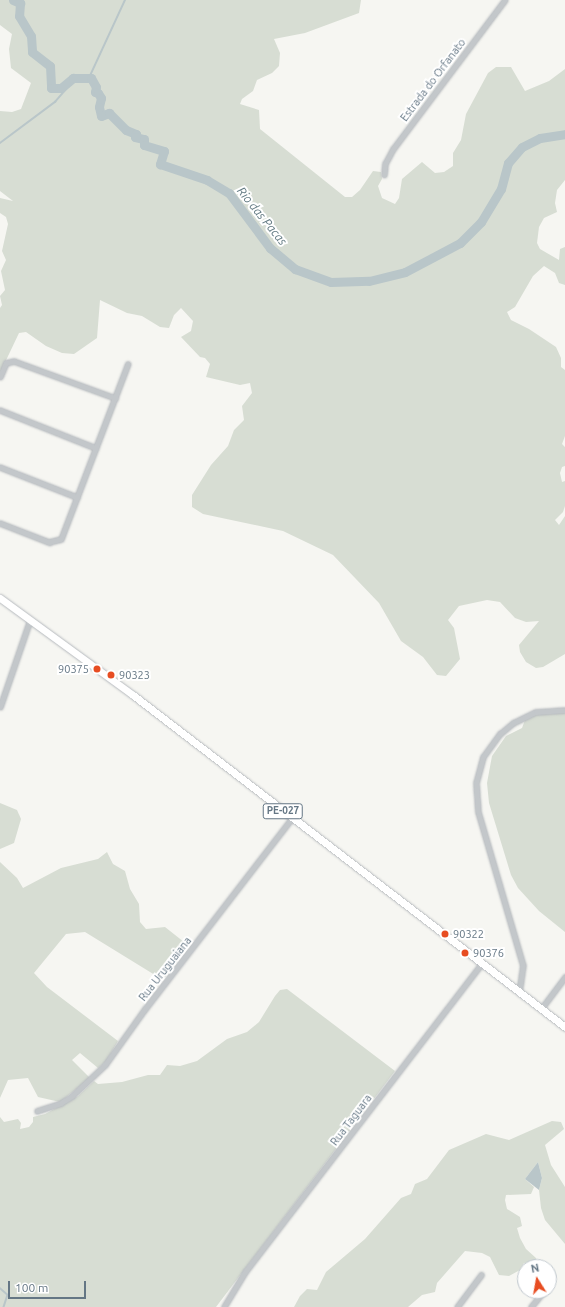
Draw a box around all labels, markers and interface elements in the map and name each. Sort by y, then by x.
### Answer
street label: Estrada do Orfanato [398,36,468,124]
water label: Rio das Pacas [234,184,290,248]
place label: 90375 [58,662,89,676]
marker: 90375 [92,664,102,674]
place label: 90323 [119,668,150,682]
marker: 90323 [106,670,116,680]
road number: PE-027 [262,803,304,819]
place label: 90322 [453,927,484,941]
marker: 90322 [440,929,450,939]
street label: Rua Uruguaiana [136,934,194,1004]
place label: 90376 [473,946,504,960]
marker: 90376 [460,948,470,958]
street label: Rua Taguara [327,1092,375,1148]
north arrow [517,1259,557,1299]
text: N [530,1262,540,1275]
scale bar [10,1273,88,1299]
text: 100 m [15,1281,48,1294]

